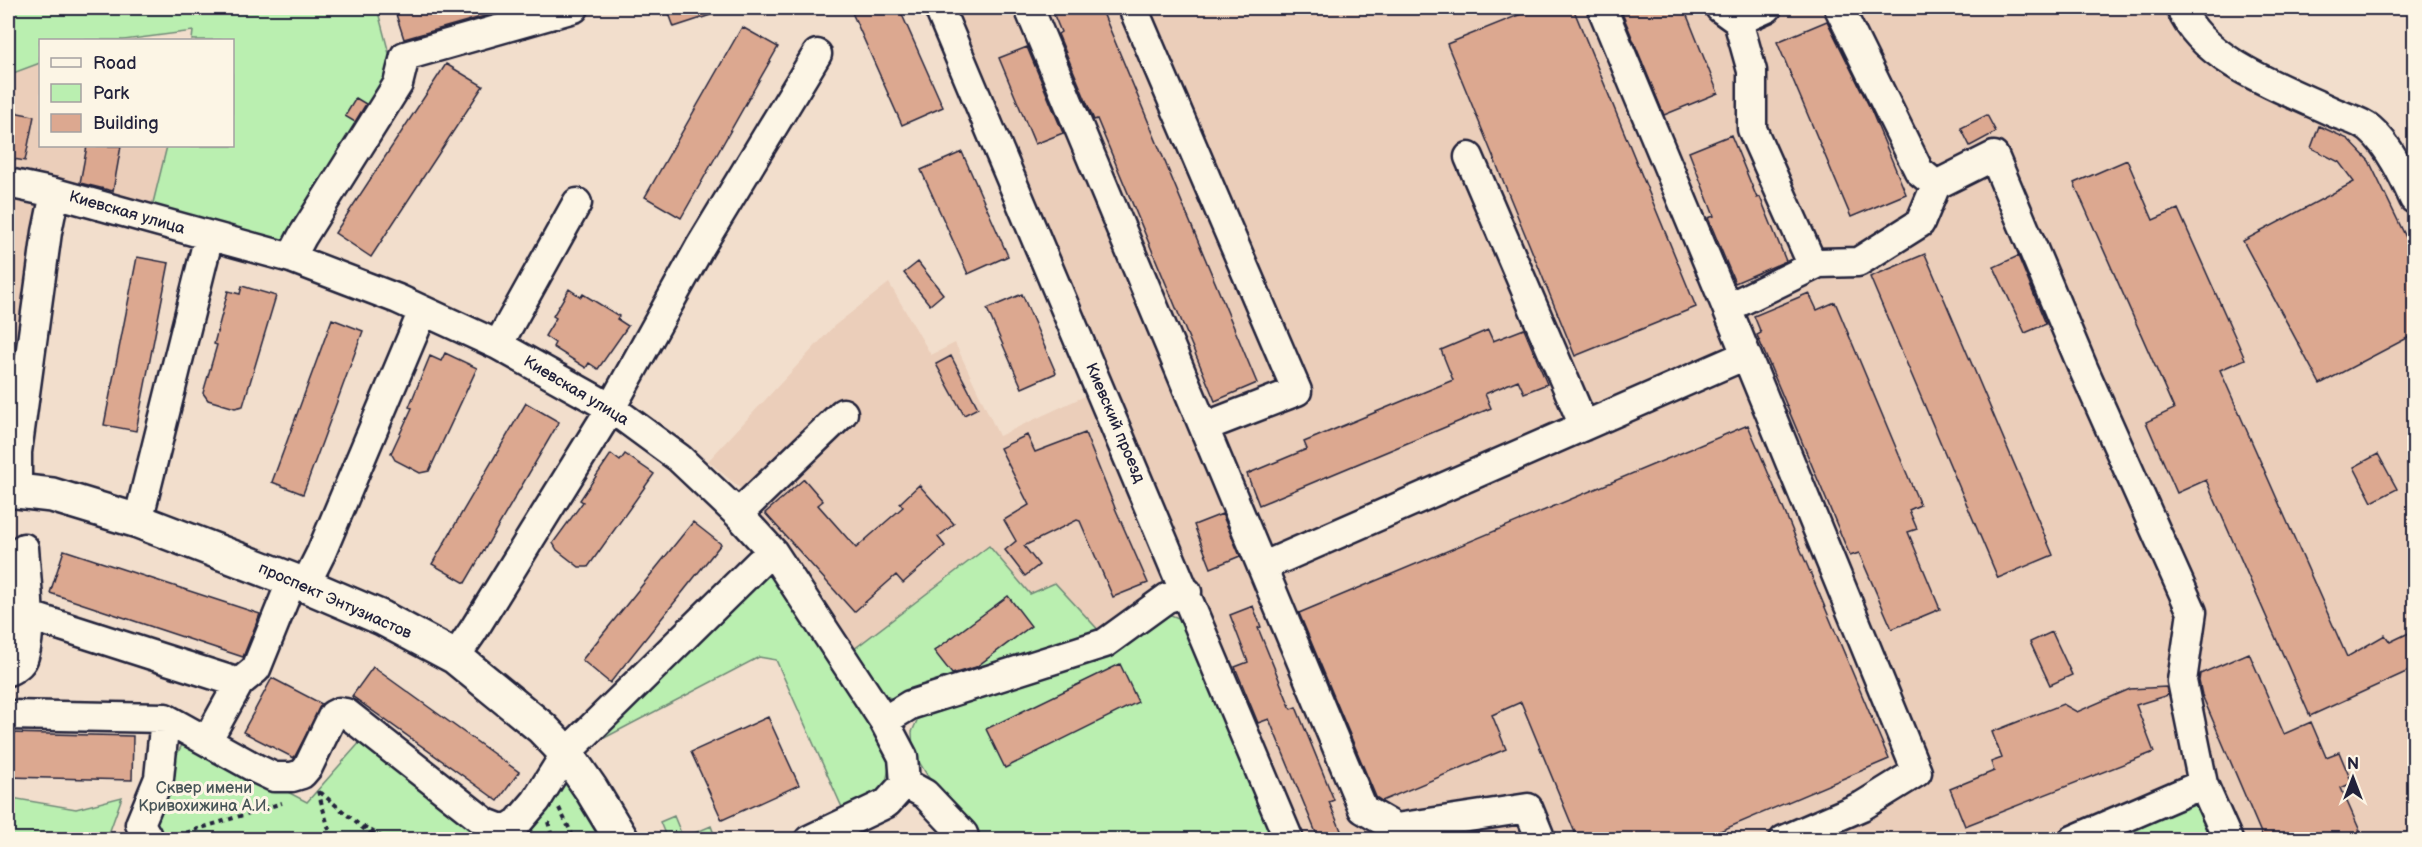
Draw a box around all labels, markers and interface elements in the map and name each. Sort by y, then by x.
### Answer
legend [39,39,234,147]
text: Road [93,53,137,74]
text: Park [93,83,129,104]
text: Building [93,113,159,134]
street label: Киевская улица [67,187,188,239]
street label: Киевская улица [520,352,633,430]
street label: Киевский проезд [1081,360,1149,486]
street label: проспект Энтузиастов [256,559,415,644]
north arrow [2323,748,2383,808]
text: N [2347,755,2359,774]
park label: Сквер имени Кривохижина А.И. [138,779,270,816]

